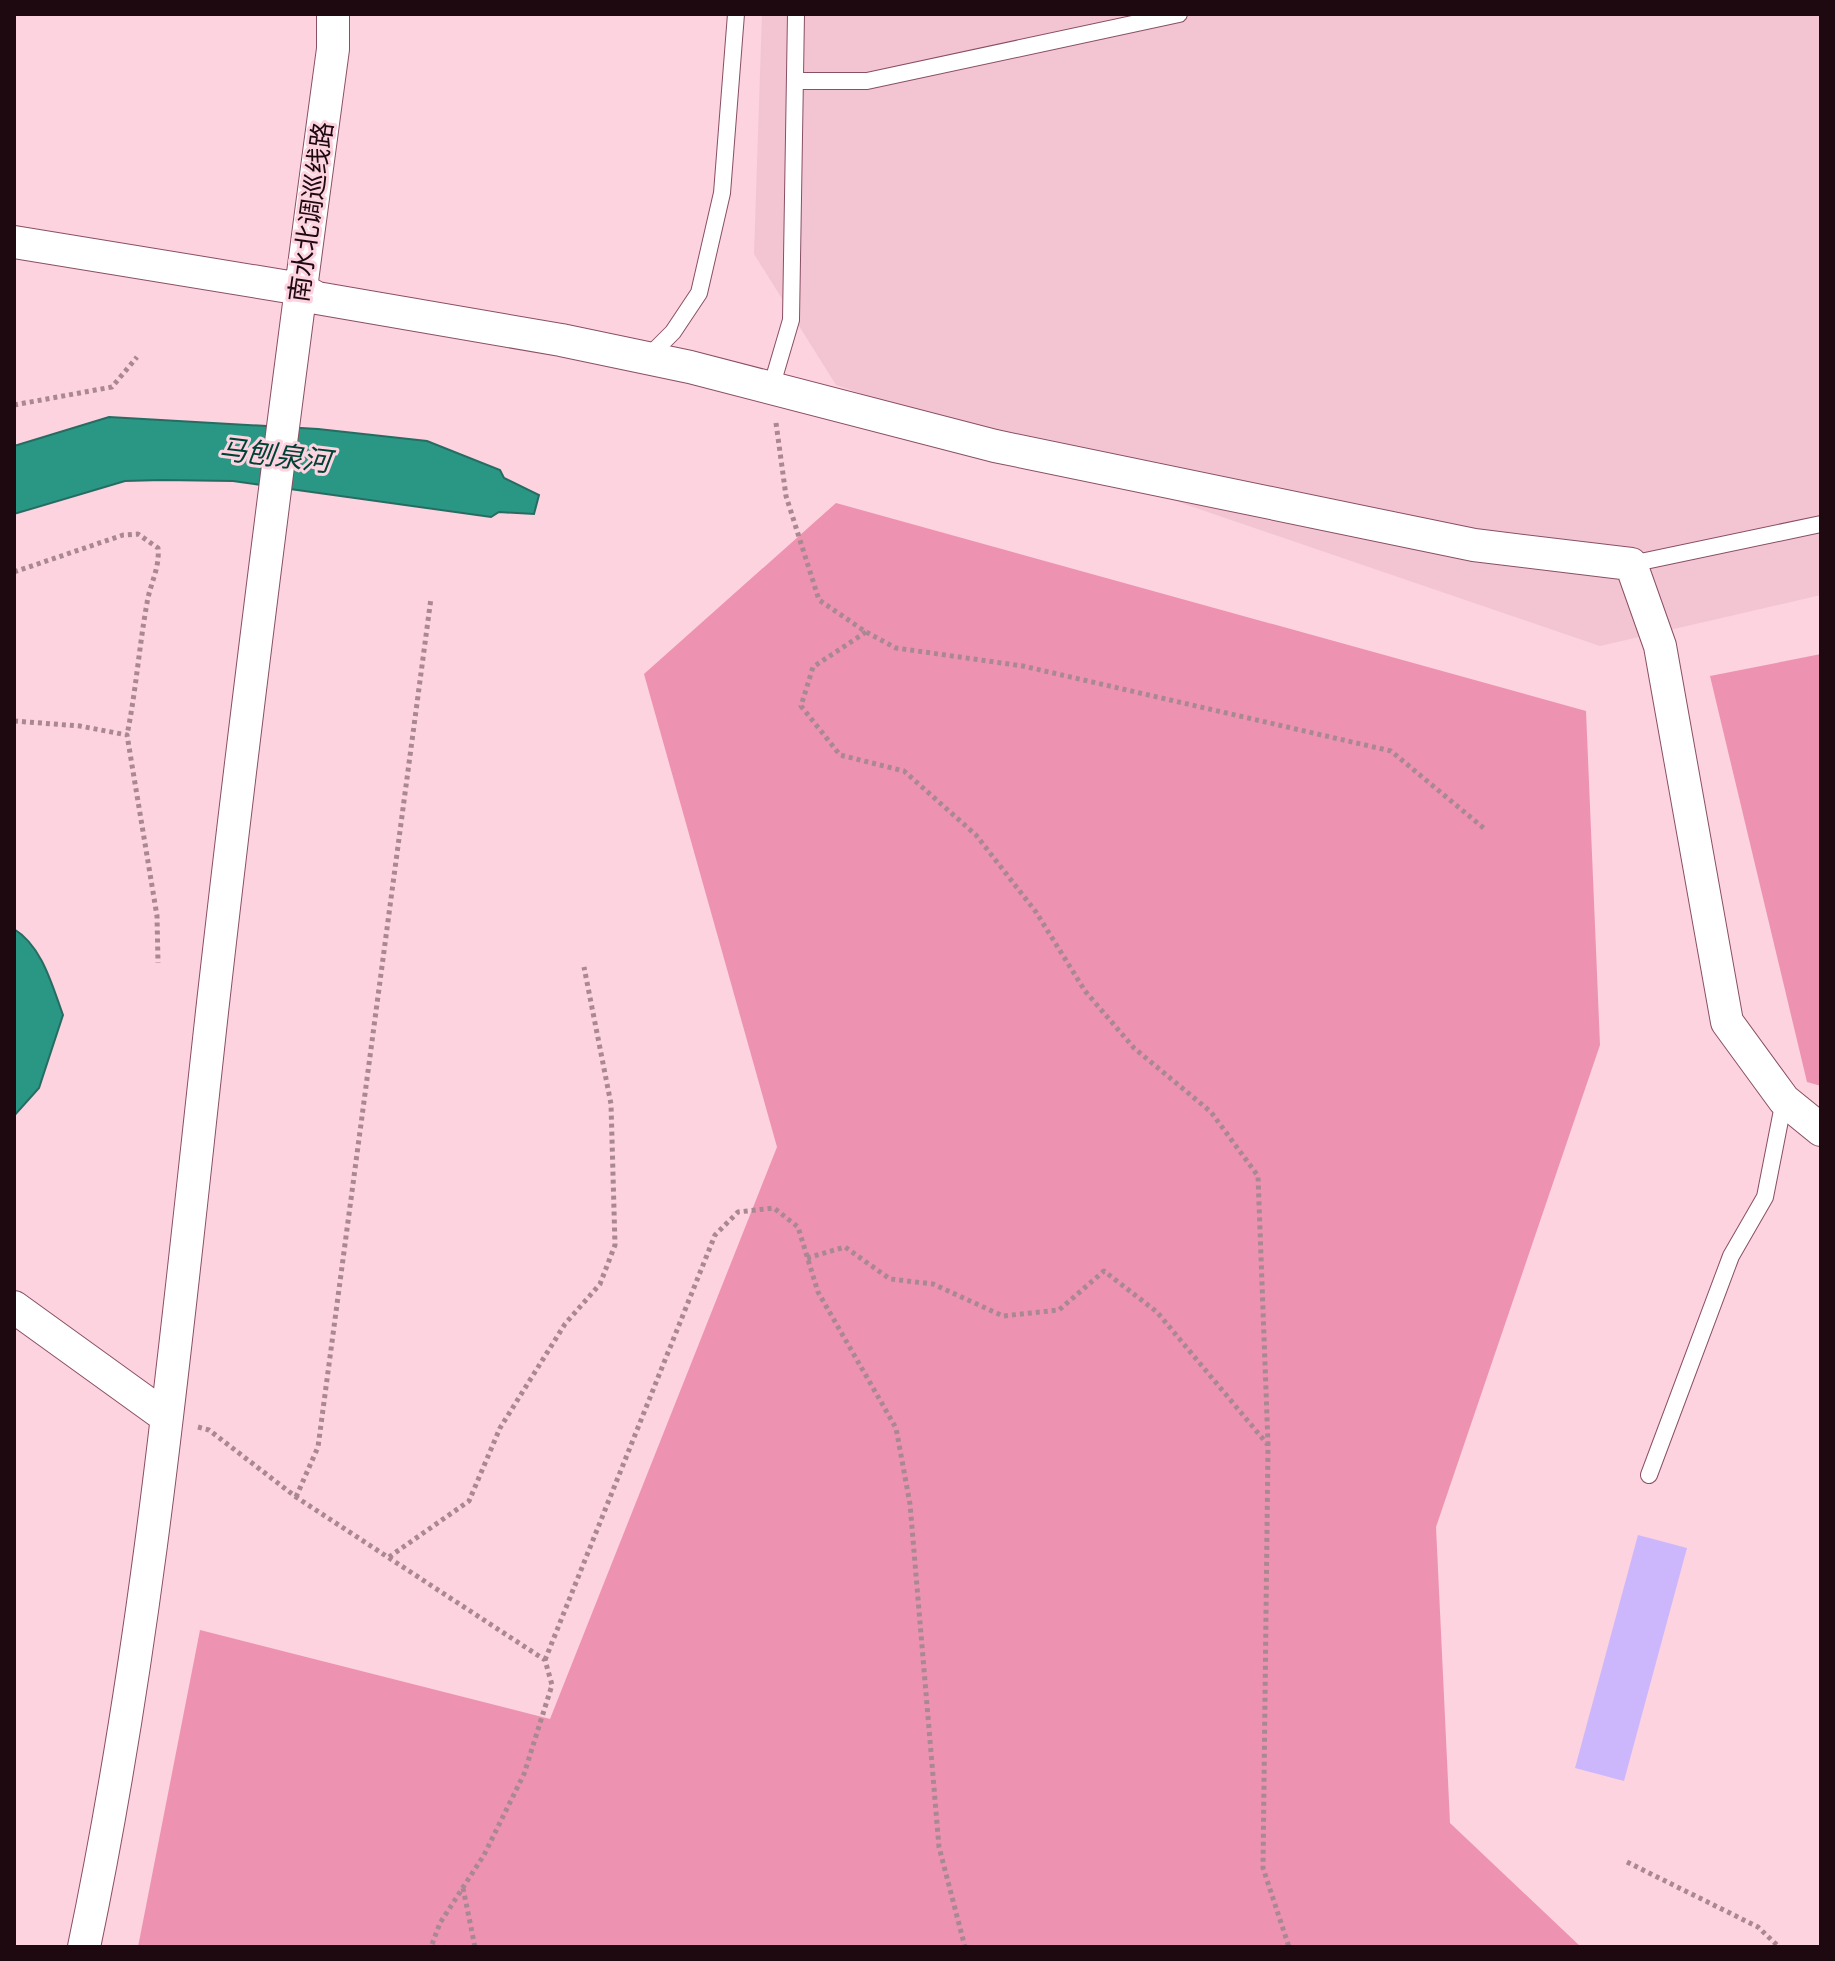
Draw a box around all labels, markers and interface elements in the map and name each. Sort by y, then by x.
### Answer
street label: 南水北调巡线路 [282,120,339,304]
water label: 马刨泉河 [217,431,338,478]

